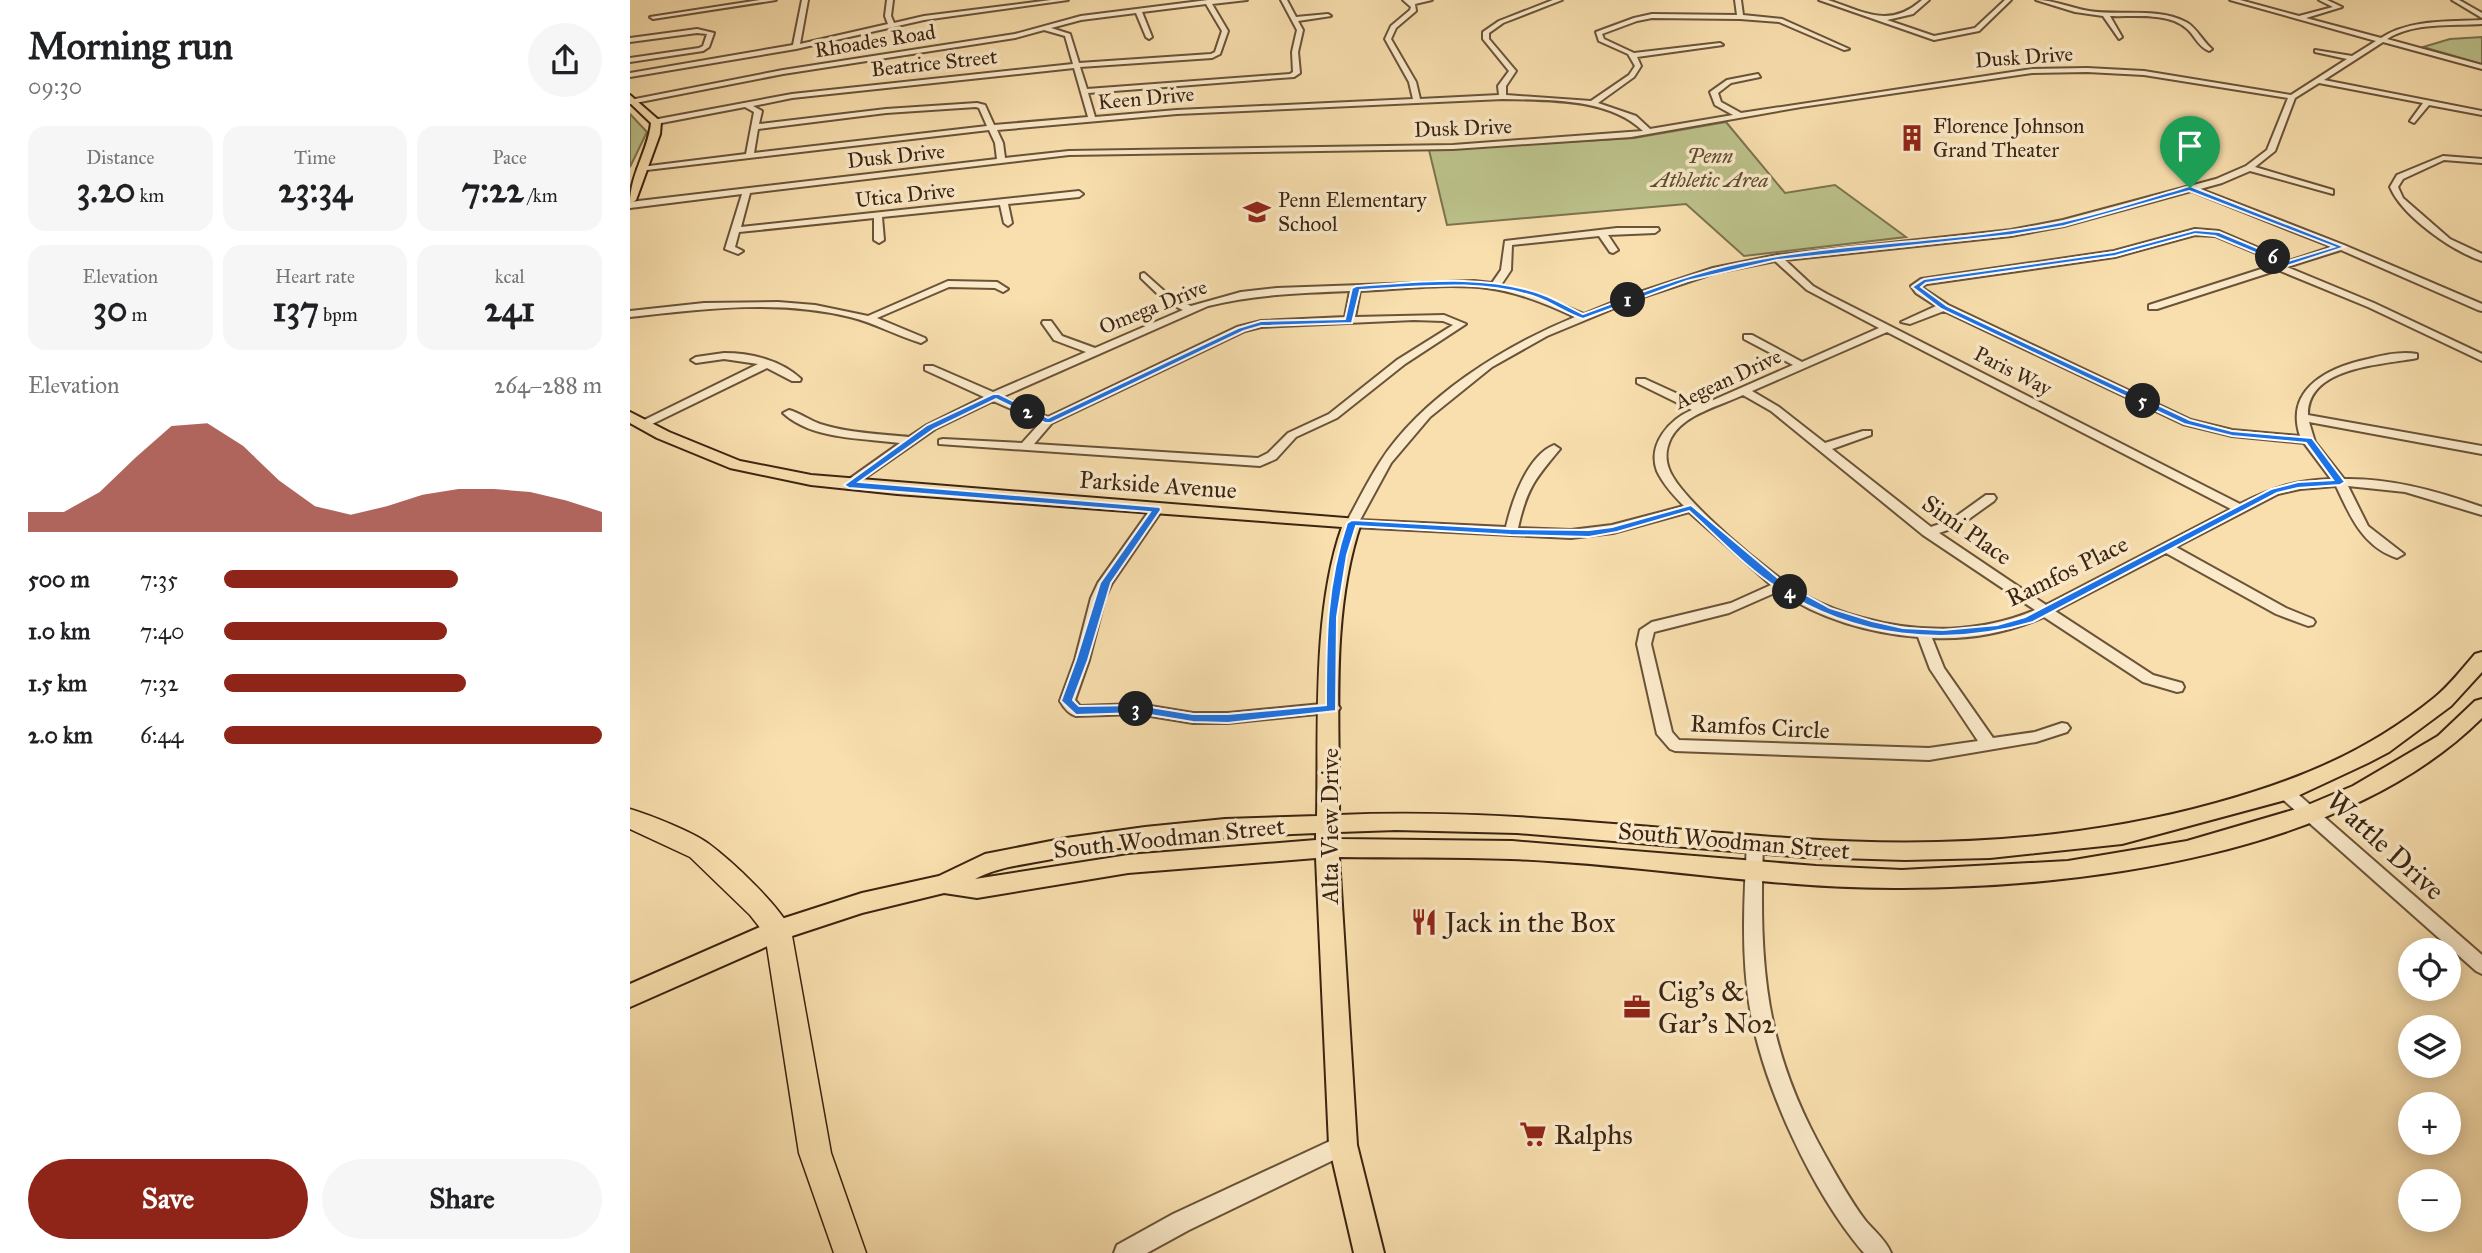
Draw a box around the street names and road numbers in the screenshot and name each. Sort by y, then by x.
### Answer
street label: Rhoades Road [813,19,938,63]
street label: Dusk Drive [1974,41,2074,73]
street label: Beatrice Street [870,43,999,83]
street label: Keen Drive [1097,81,1195,115]
street label: Dusk Drive [1413,113,1513,143]
street label: Dusk Drive [846,138,946,174]
street label: Utica Drive [854,177,956,213]
street label: Omega Drive [1095,273,1211,340]
street label: Paris Way [1970,340,2057,402]
street label: Aegean Drive [1670,343,1786,415]
street label: Parkside Avenue [1078,465,1238,505]
street label: Simi Place [1916,488,2018,572]
street label: Ramfos Place [2001,529,2133,613]
street label: Ramfos Circle [1689,708,1831,746]
street label: Alta View Drive [1315,748,1345,905]
street label: Wattle Drive [2319,783,2452,907]
street label: South Woodman Street [1052,811,1287,865]
street label: South Woodman Street [1617,816,1852,866]

